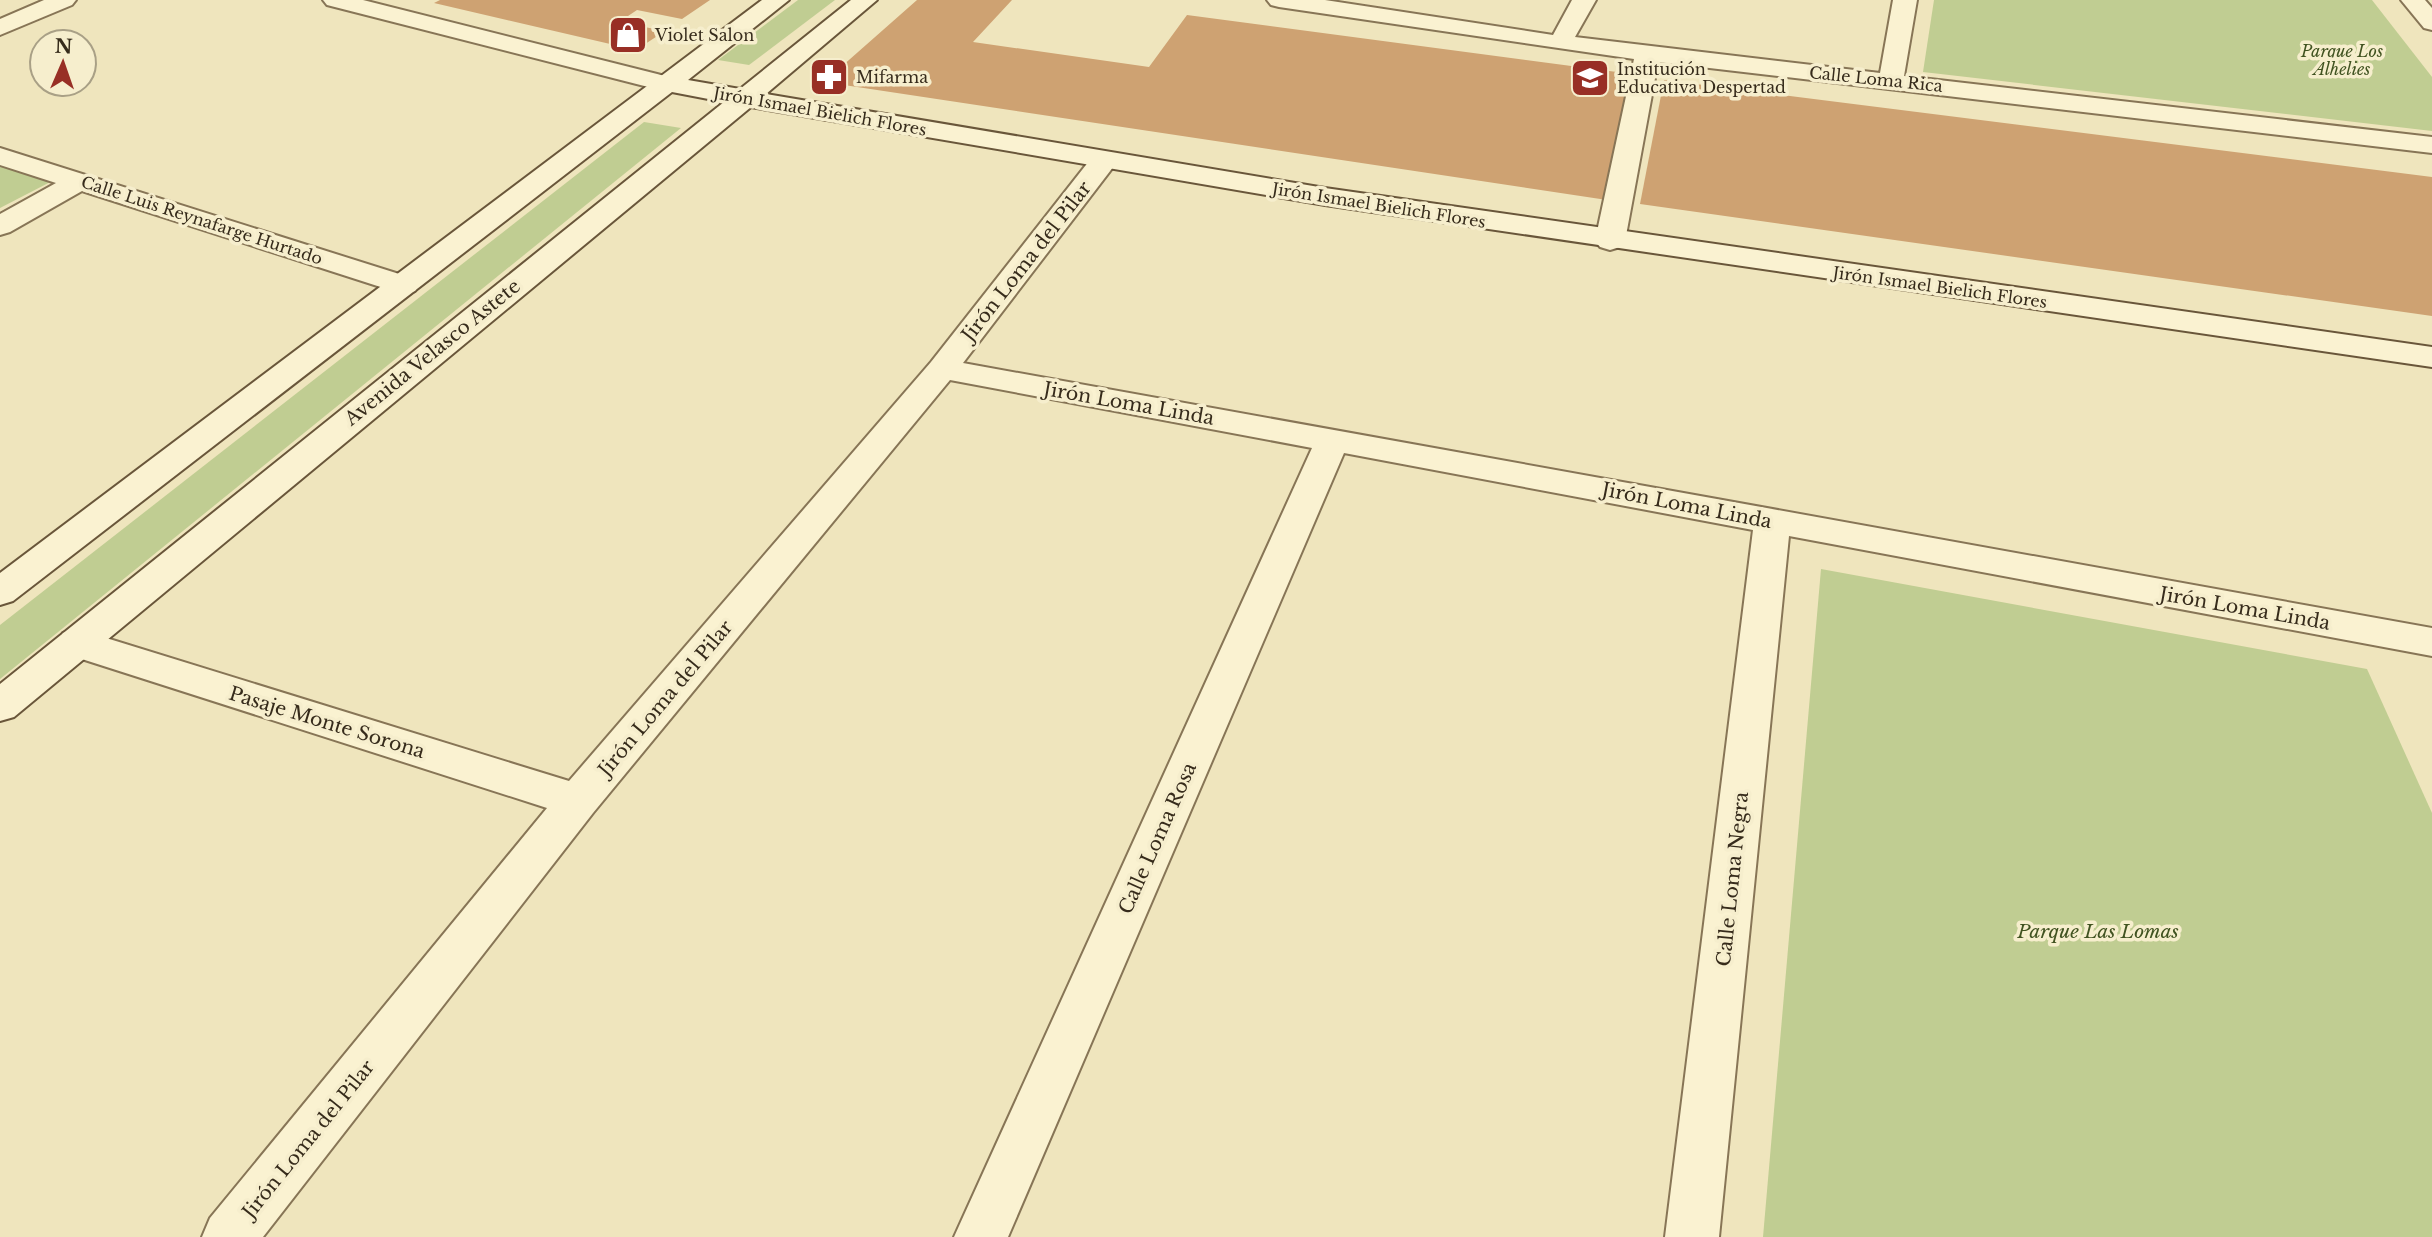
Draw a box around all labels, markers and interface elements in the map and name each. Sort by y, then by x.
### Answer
shop icon: Violet Salon [607,14,649,56]
place label: Violet Salon [654,25,754,45]
north arrow [28,28,98,98]
text: N [54,35,73,58]
park label: Parque Los Alhelies [2300,41,2383,79]
pharmacy icon: Mifarma [808,56,850,98]
school or university icon: Institución Educativa Despertad [1569,57,1611,99]
place label: Institución Educativa Despertad [1617,59,1786,97]
street label: Calle Loma Rica [1808,62,1944,96]
place label: Mifarma [856,67,928,87]
street label: Jirón Ismael Bielich Flores [710,82,928,140]
street label: Calle Luis Reynafarge Hurtado [79,171,325,269]
street label: Jirón Loma del Pilar [955,177,1096,348]
street label: Jirón Ismael Bielich Flores [1269,178,1487,232]
street label: Jirón Ismael Bielich Flores [1830,262,2048,312]
street label: Avenida Velasco Astete [339,274,525,431]
street label: Jirón Loma Linda [1039,377,1216,430]
street label: Jirón Loma Linda [1597,477,1774,533]
street label: Jirón Loma Linda [2155,582,2332,635]
street label: Jirón Loma del Pilar [591,616,737,783]
street label: Pasaje Monte Sorona [226,682,428,763]
street label: Calle Loma Rosa [1114,759,1201,917]
street label: Calle Loma Negra [1712,790,1753,967]
park label: Parque Las Lomas [2016,920,2179,943]
street label: Jirón Loma del Pilar [236,1056,379,1225]

